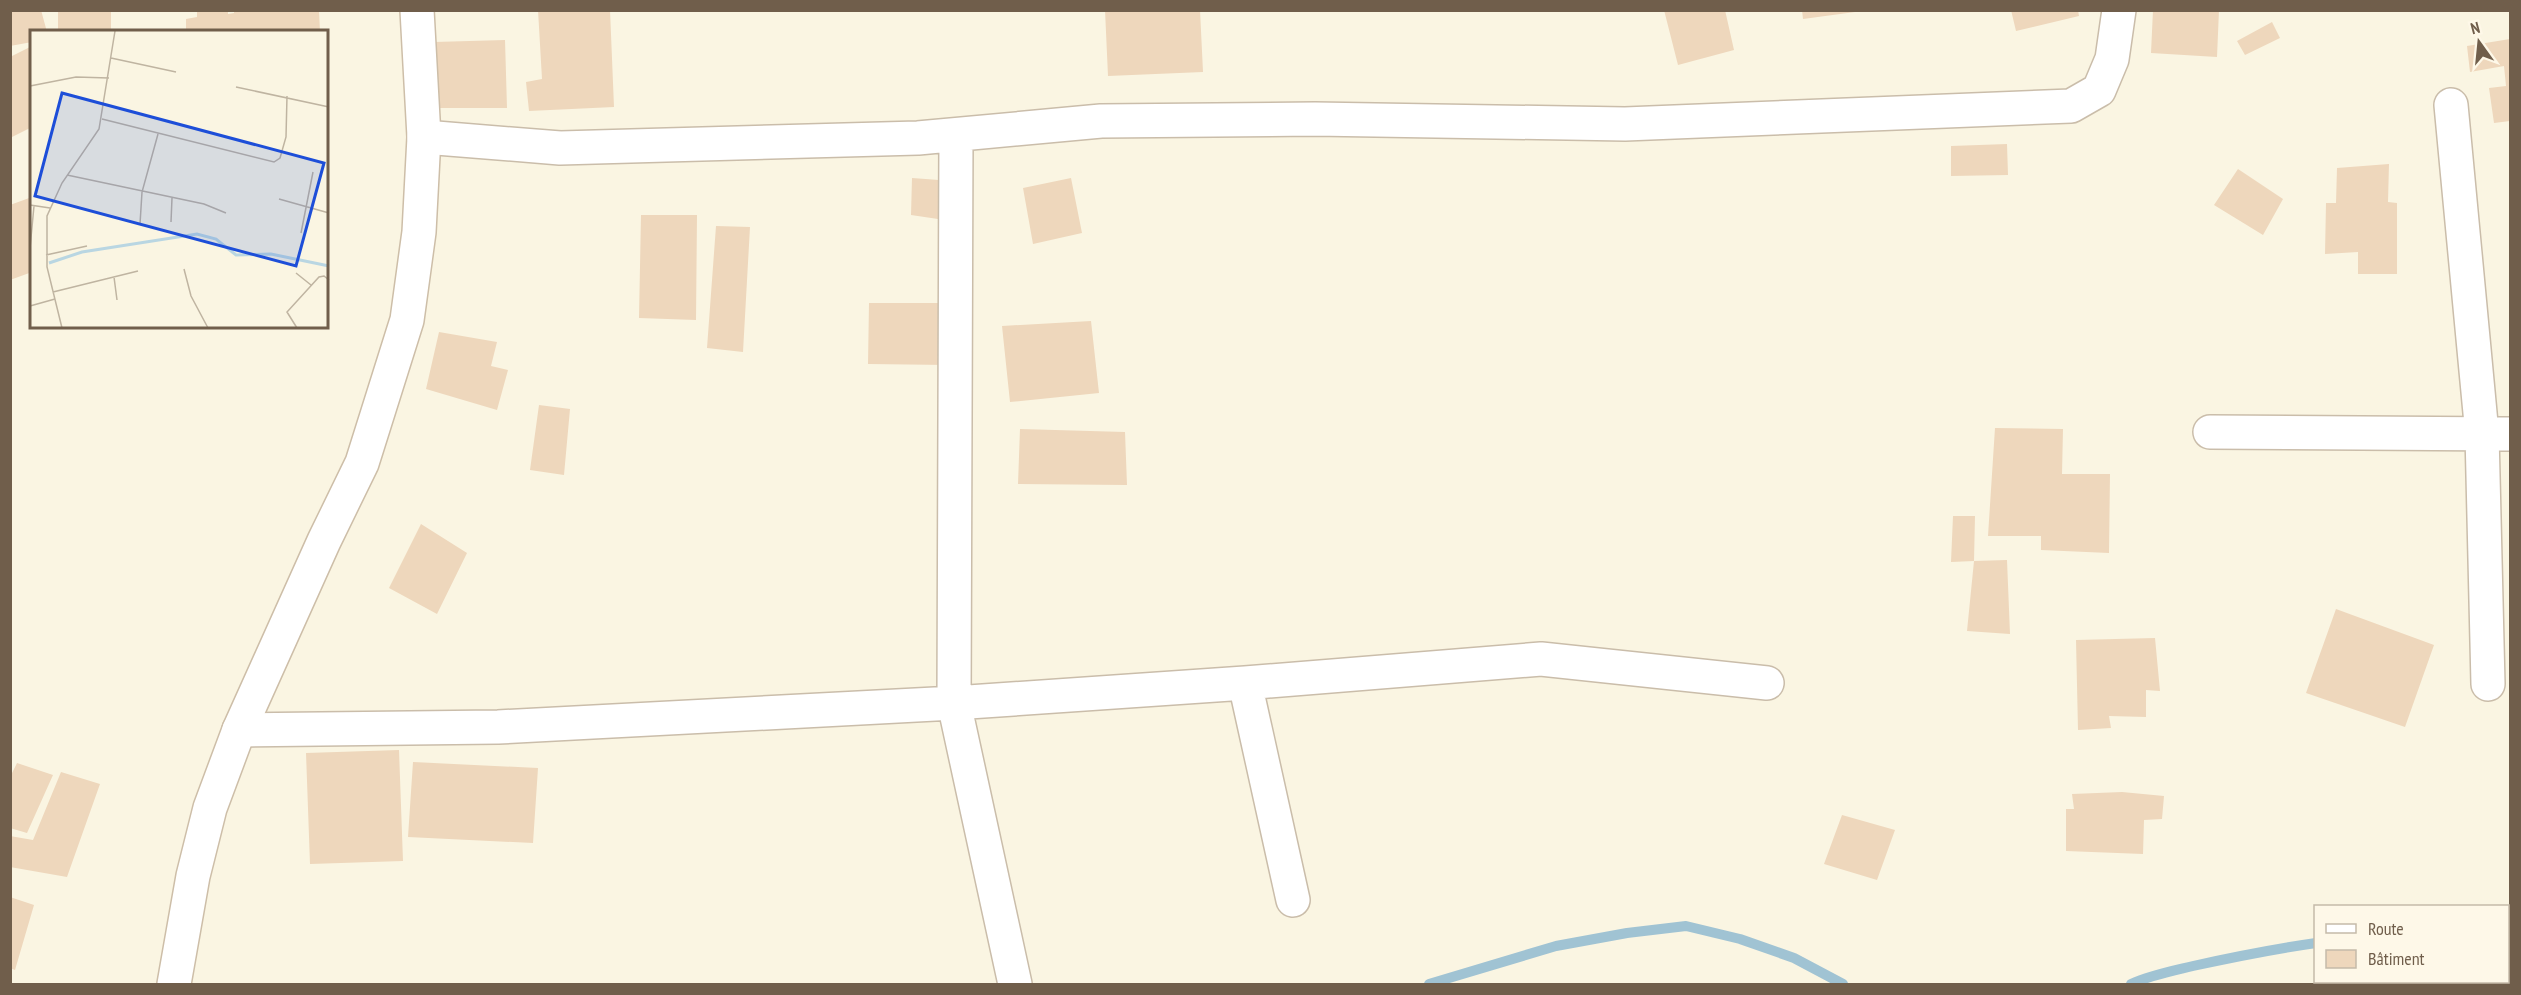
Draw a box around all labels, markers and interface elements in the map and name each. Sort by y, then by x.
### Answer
north arrow [2449,12,2509,72]
text: N [2468,17,2482,38]
inset map [30,30,328,328]
legend [2314,905,2509,983]
text: Route [2368,917,2404,940]
text: Bâtiment [2368,947,2425,970]

